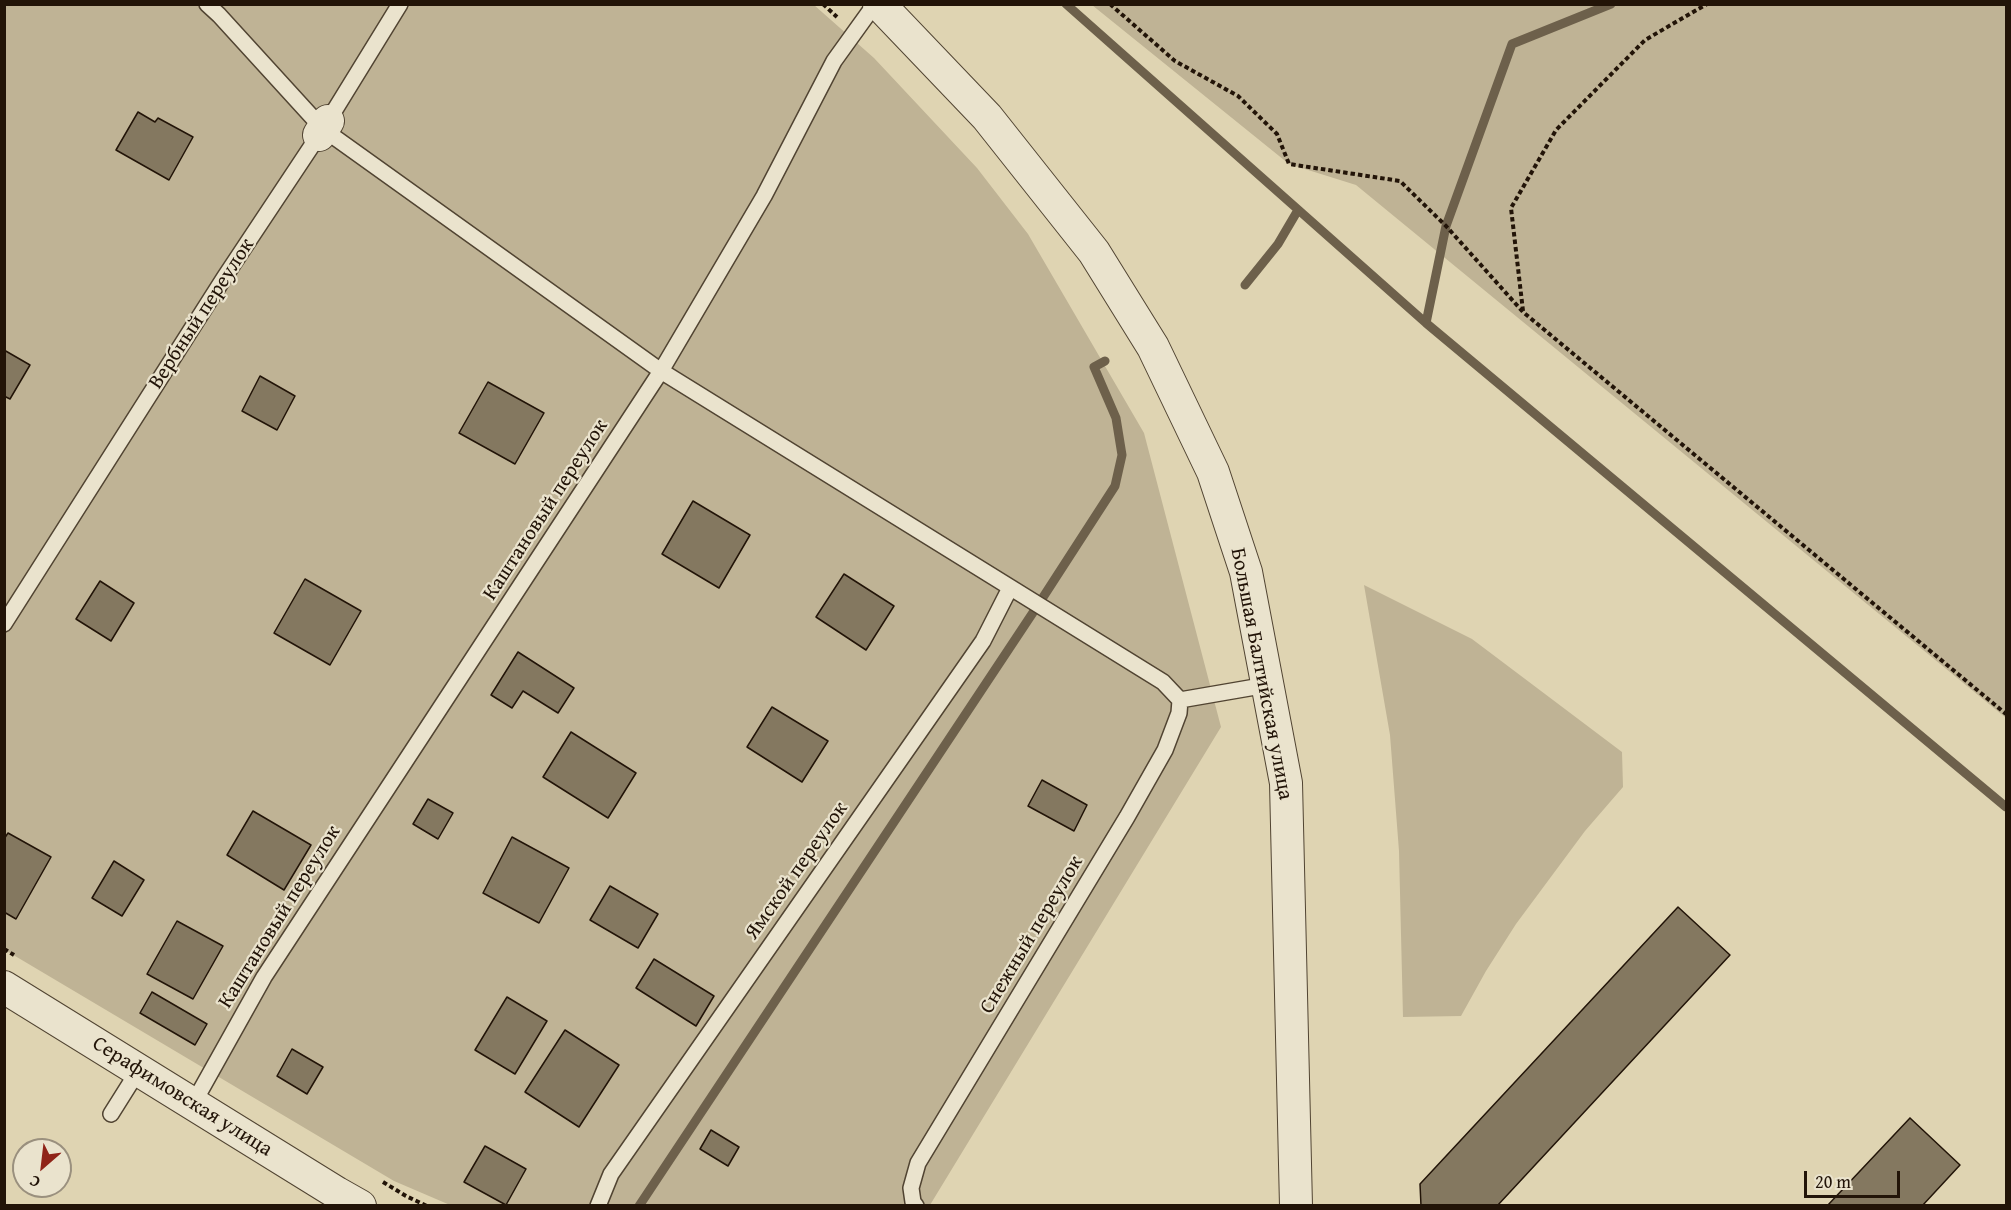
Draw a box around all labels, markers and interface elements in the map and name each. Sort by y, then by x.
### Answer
street label: Вербный переулок [144,234,260,394]
street label: Каштановый переулок [478,415,614,605]
street label: Большая Балтийская улица [1224,546,1298,802]
street label: Ямской переулок [740,797,854,945]
street label: Каштановый переулок [213,821,347,1013]
street label: Снежный переулок [975,852,1089,1018]
street label: Серафимовская улица [87,1031,277,1163]
north arrow [12,1138,72,1198]
scale bar [1807,1159,1903,1197]
text: 20 m [1815,1168,1851,1195]
text: С [25,1169,44,1195]

